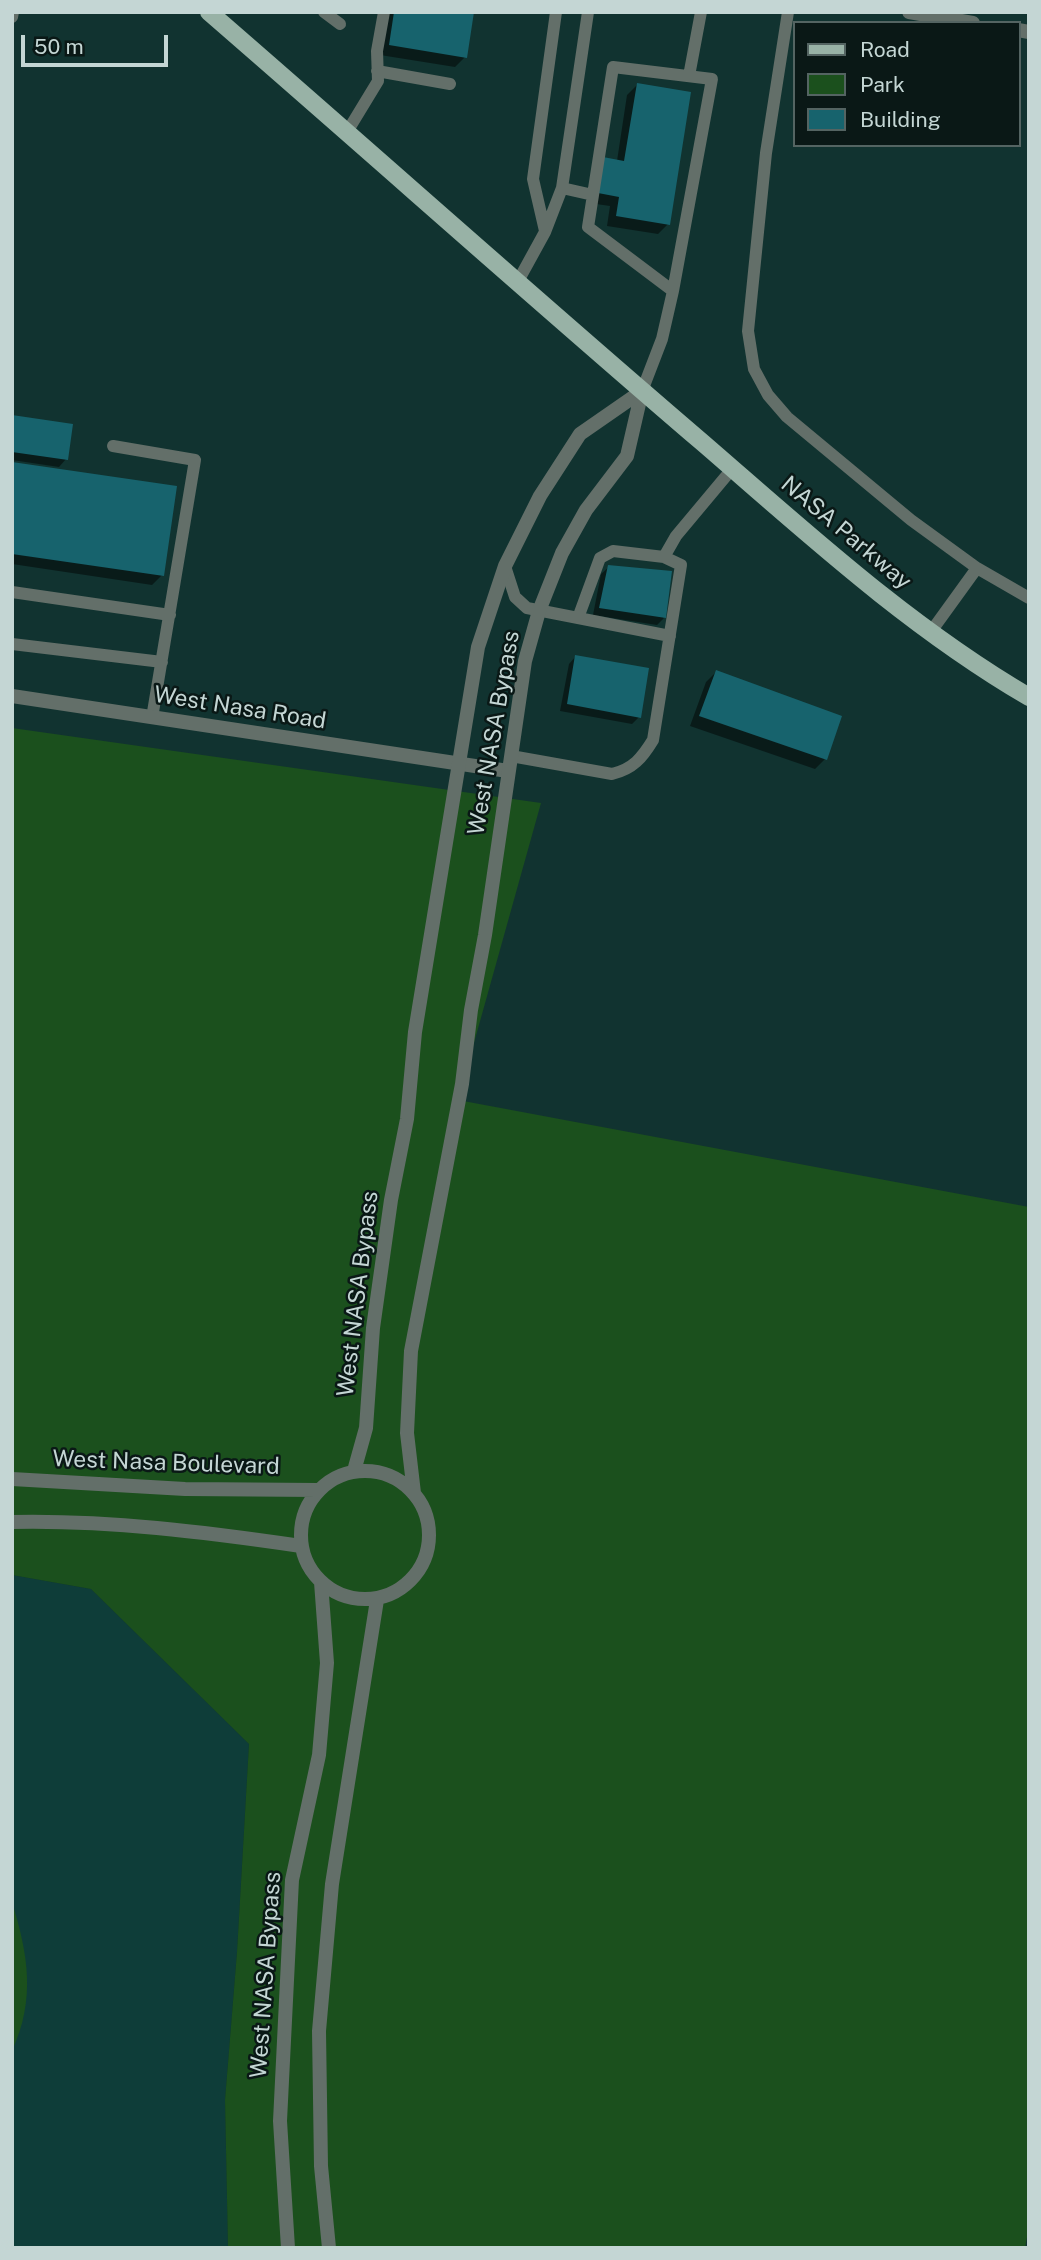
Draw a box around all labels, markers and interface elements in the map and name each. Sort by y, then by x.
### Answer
scale bar [24,21,172,65]
legend [792,21,1020,147]
text: 50 m [34,34,84,59]
text: Road [860,37,910,62]
text: Park [860,72,905,97]
text: Building [860,107,941,132]
street label: NASA Parkway [775,470,917,596]
street label: West NASA Bypass [462,629,526,837]
street label: West Nasa Road [152,681,328,735]
street label: West NASA Bypass [332,1190,384,1398]
street label: West Nasa Boulevard [52,1445,280,1481]
street label: West NASA Bypass [245,1871,287,2079]

